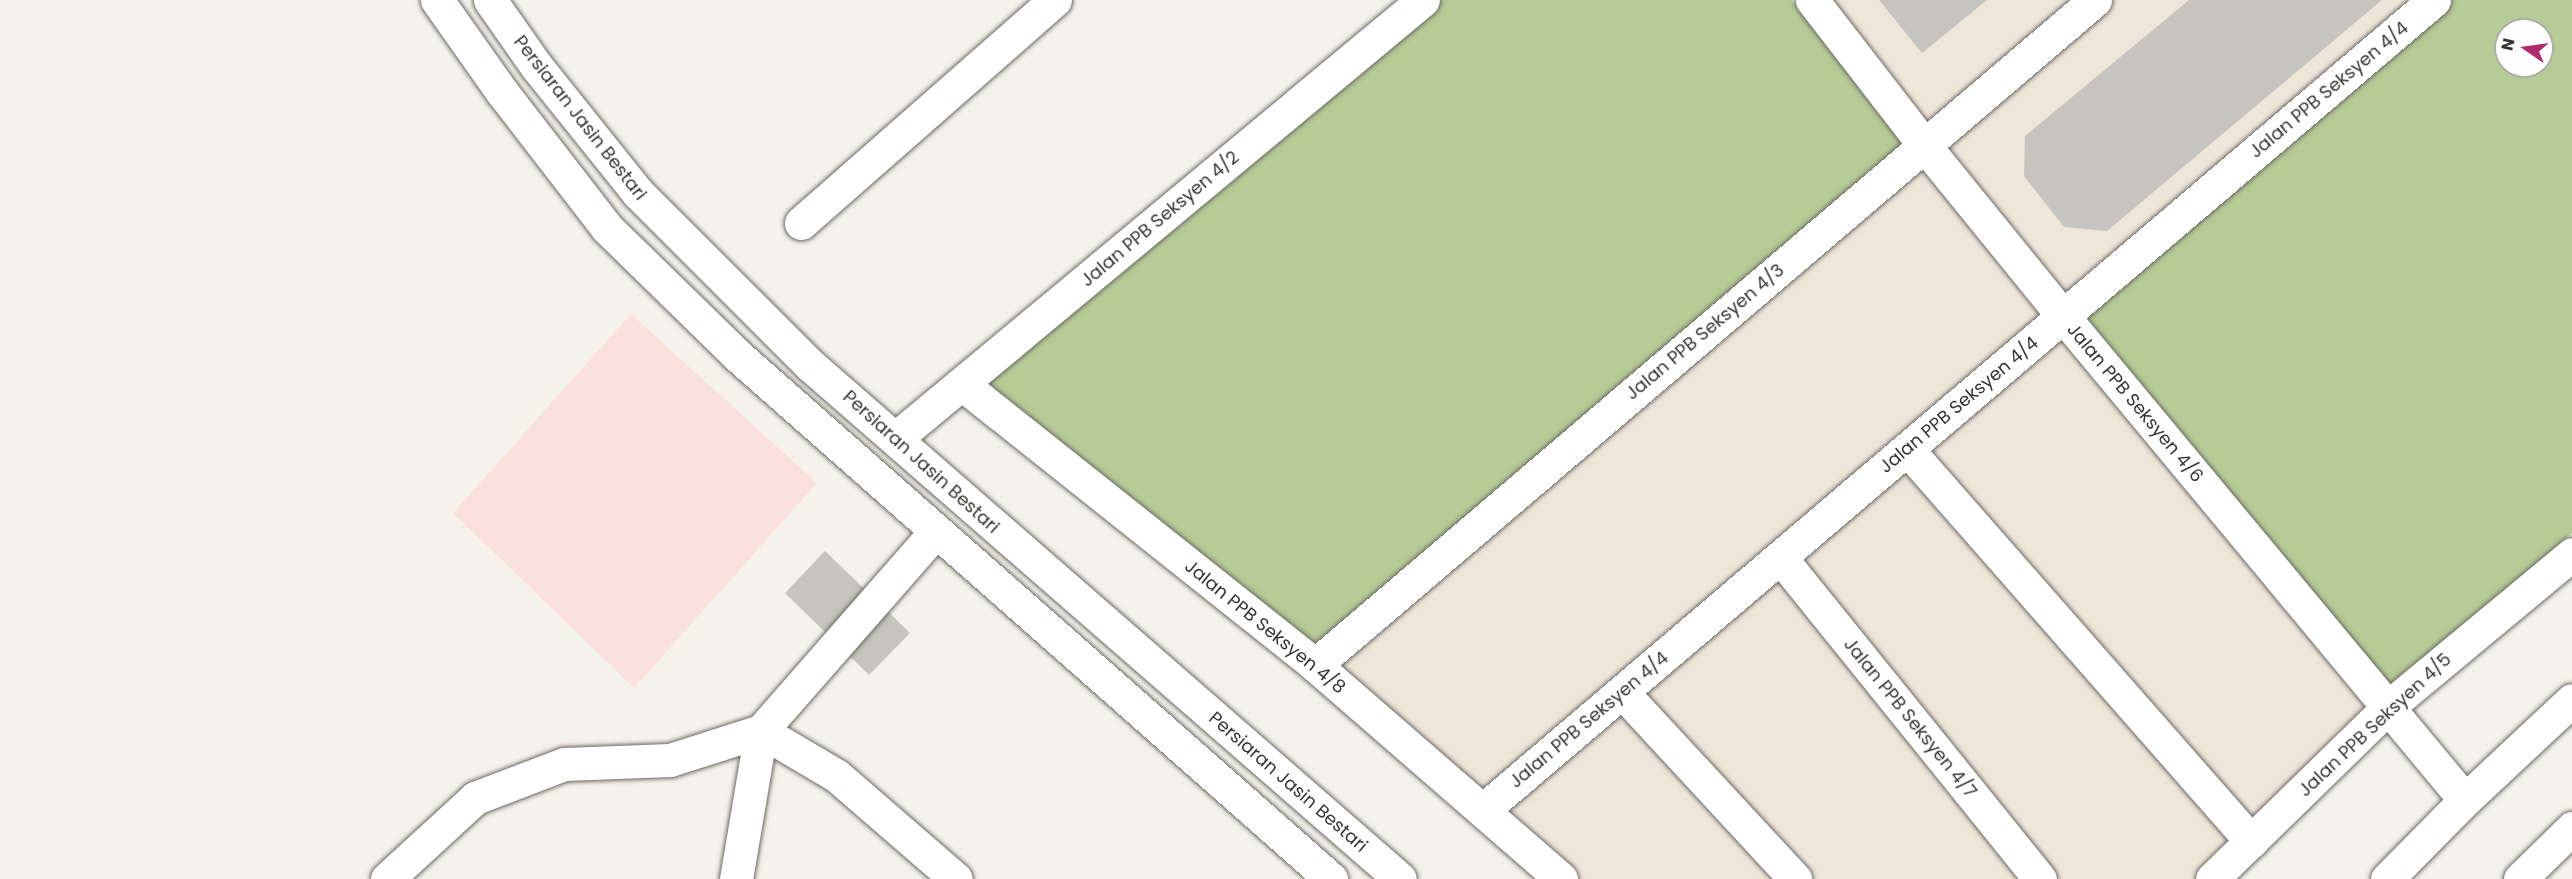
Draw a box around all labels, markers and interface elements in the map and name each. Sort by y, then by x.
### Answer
street label: Jalan PPB Seksyen 4/4 [2245,17,2413,163]
north arrow [2494,18,2554,78]
street label: Persiaran Jasin Bestari [509,31,651,205]
text: N [2495,36,2520,53]
street label: Jalan PPB Seksyen 4/2 [1077,147,1243,291]
street label: Jalan PPB Seksyen 4/3 [1622,260,1788,404]
street label: Jalan PPB Seksyen 4/6 [2062,319,2208,487]
street label: Jalan PPB Seksyen 4/4 [1875,332,2043,478]
street label: Persiaran Jasin Bestari [838,386,1004,538]
street label: Jalan PPB Seksyen 4/8 [1180,555,1350,699]
street label: Jalan PPB Seksyen 4/7 [1839,634,1981,802]
street label: Jalan PPB Seksyen 4/4 [1505,647,1673,793]
street label: Jalan PPB Seksyen 4/5 [2294,649,2456,801]
street label: Persiaran Jasin Bestari [1204,707,1372,857]

